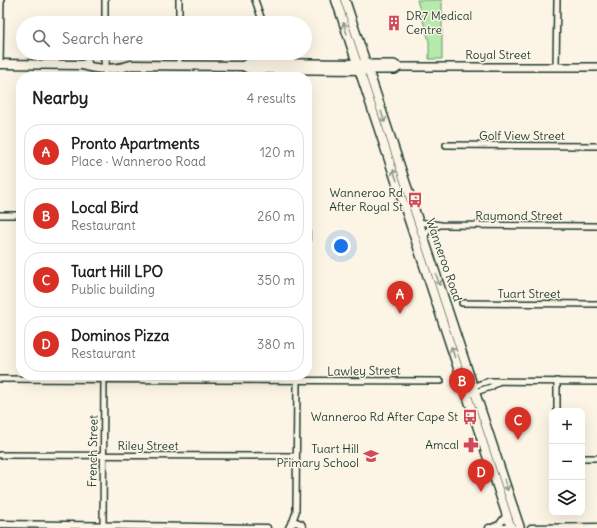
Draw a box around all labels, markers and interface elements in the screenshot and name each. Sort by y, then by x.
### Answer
place label: DR7 Medical Centre [406,8,472,37]
building icon: DR7 Medical Centre [385,14,403,32]
search box [16,16,312,60]
one-way arrow [341,21,348,34]
icon: search [30,27,52,49]
text: Search here [62,29,143,48]
street label: Royal Street [465,47,531,62]
text: Nearby [32,87,88,109]
text: 4 results [247,90,296,107]
one-way arrow [380,110,387,123]
street label: Golf View Street [479,128,565,143]
text: Pronto Apartments [71,134,200,153]
text: A [42,144,50,161]
text: 120 m [260,144,295,161]
text: Place · Wanneroo Road [71,153,206,170]
one-way arrow [390,170,398,182]
place label: Wanneroo Rd After Royal St [329,185,403,214]
bus stop icon: Wanneroo Rd After Royal St [406,191,424,209]
text: Local Bird [71,198,138,217]
text: B [42,208,50,225]
text: 260 m [257,208,295,225]
street label: Raymond Street [475,208,563,223]
street label: Wanneroo Road [423,216,466,303]
text: Restaurant [71,217,136,234]
your location [331,236,351,256]
text: Tuart Hill LPO [71,262,163,281]
text: C [42,272,50,289]
text: 350 m [257,272,295,289]
one-way arrow [435,274,442,287]
text: Public building [71,281,155,298]
pin: A [387,281,413,314]
street label: Tuart Street [497,286,561,301]
text: Dominos Pizza [71,326,169,345]
text: D [41,336,51,353]
text: 380 m [257,336,295,353]
text: Restaurant [71,345,136,362]
one-way arrow [449,346,456,359]
street label: Lawley Street [327,362,401,379]
pin: B [449,368,475,401]
pin: C [505,407,531,440]
bus stop icon: Wanneroo Rd After Cape St [461,408,479,426]
map controls [549,408,585,516]
button: + [549,408,585,444]
place label: Wanneroo Rd After Cape St [311,409,458,424]
street label: French Street [84,415,101,487]
pharmacy icon: Amcal [462,436,480,454]
place label: Amcal [425,437,459,452]
street label: Riley Street [117,438,179,453]
place label: Tuart Hill Primary School [276,441,359,470]
button: − [549,444,585,480]
school or university icon: Tuart Hill Primary School [362,447,380,465]
pin: D [468,459,494,492]
one-way arrow [503,479,510,492]
button: layers [549,480,585,516]

